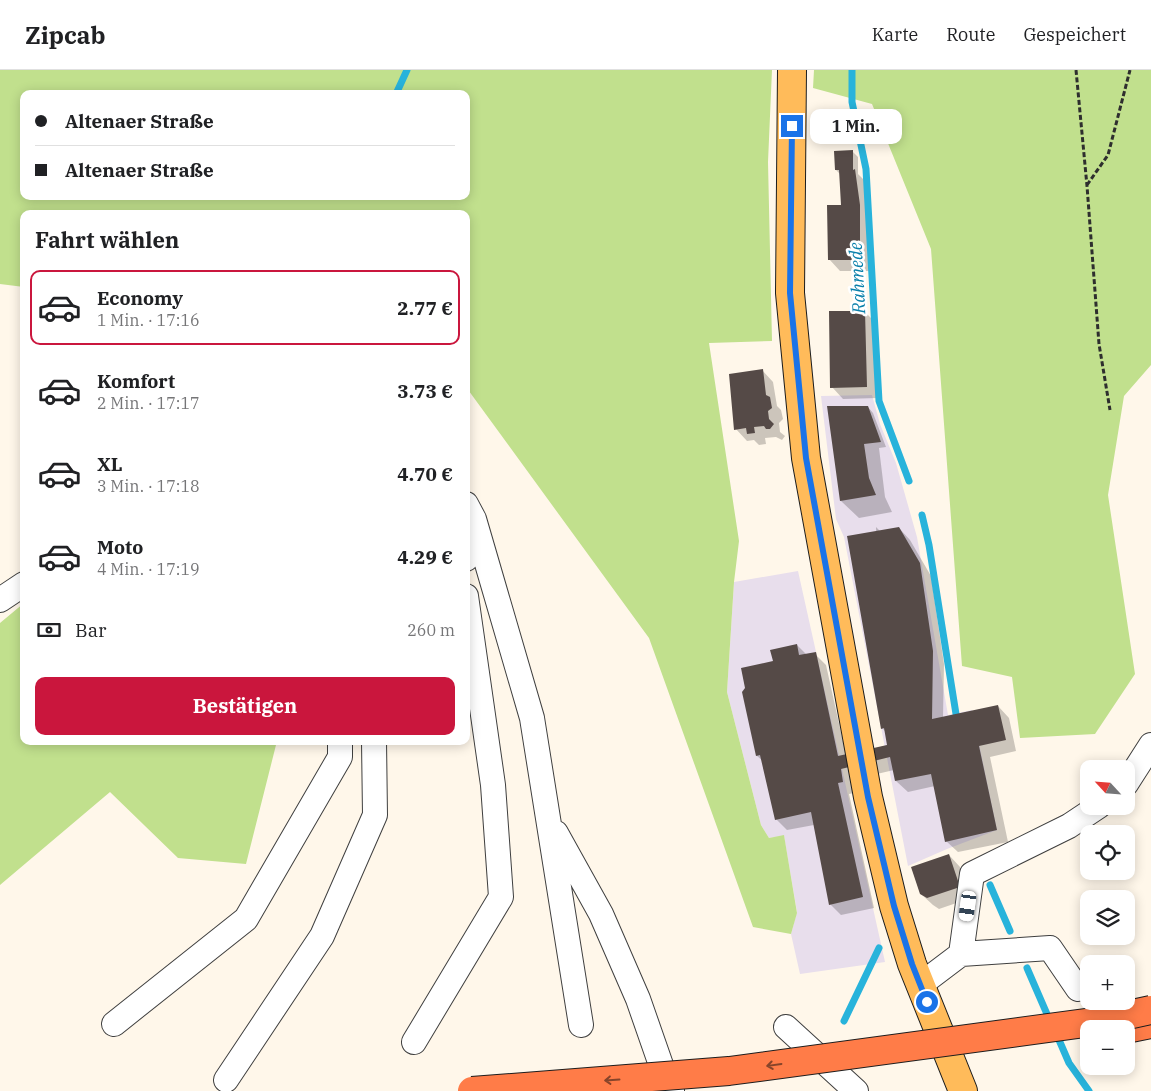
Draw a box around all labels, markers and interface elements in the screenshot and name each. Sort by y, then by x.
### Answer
text: Zipcab [25,19,106,51]
text: Karte [872,23,918,46]
text: Route [946,23,995,46]
text: Gespeichert [1023,23,1126,46]
callout: 1 Min. [810,108,902,144]
text: Altenaer Straße [65,109,214,133]
route end [781,115,803,137]
text: 1 Min. [832,116,880,136]
text: Altenaer Straße [65,158,214,182]
text: Fahrt wählen [35,225,179,254]
water label: Rahmede [844,242,870,315]
icon: car [37,285,82,330]
text: Economy [97,286,183,310]
text: 2.77 € [397,296,453,320]
text: 1 Min. · 17:16 [97,310,200,330]
icon: car [37,368,82,413]
text: Komfort [97,369,175,393]
text: 3.73 € [397,379,453,403]
text: 2 Min. · 17:17 [97,393,200,413]
icon: car [37,451,82,496]
text: XL [97,452,123,476]
text: 4.70 € [397,462,453,486]
text: 3 Min. · 17:18 [97,476,200,496]
icon: car [37,534,82,579]
text: Moto [97,535,143,559]
text: 4.29 € [397,545,453,569]
text: 4 Min. · 17:19 [97,559,200,579]
icon: cash [35,616,63,644]
text: Bar [75,618,107,642]
text: 260 m [407,620,455,640]
button: Bestätigen [35,677,455,735]
north arrow [1080,760,1135,815]
map controls [1080,760,1135,1075]
button: locate [1080,825,1135,880]
car [958,890,977,922]
button: layers [1080,890,1135,945]
button: + [1080,955,1135,1010]
route start [916,991,938,1013]
button: − [1080,1020,1135,1075]
one-way arrow [766,1060,782,1070]
one-way arrow [604,1075,620,1085]

